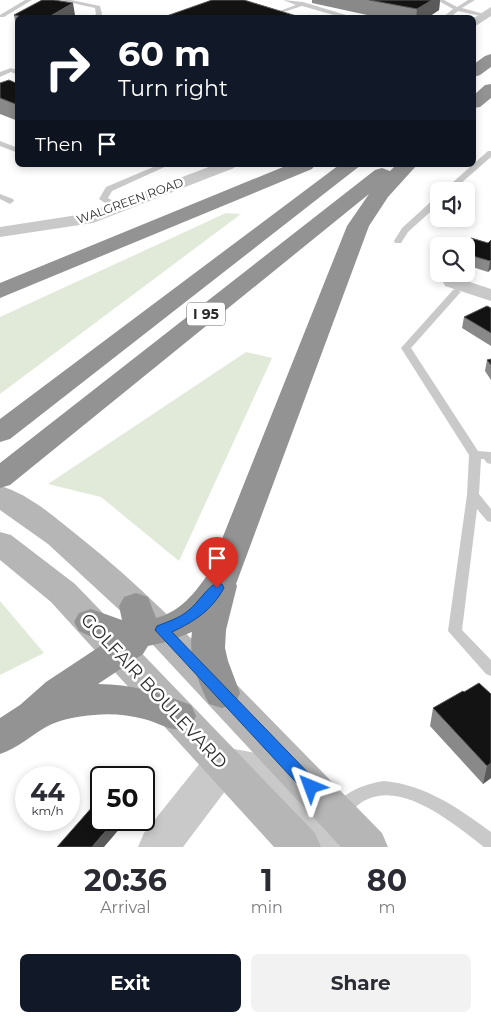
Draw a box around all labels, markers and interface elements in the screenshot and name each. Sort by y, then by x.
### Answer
text: 60 m [118,32,211,75]
icon: right [35,35,100,100]
text: Turn right [118,75,228,102]
icon: arrive [93,130,121,158]
text: Then [35,133,83,156]
street label: WALGREEN ROAD [74,174,185,227]
map controls [430,182,475,282]
button: sound [430,182,475,227]
button: search [430,237,475,282]
road number: I 95 [187,302,225,326]
pin [196,537,238,588]
icon: arrive [203,544,231,572]
street label: GOLFAIR BOULEVARD [76,609,232,773]
position arrow [284,760,336,812]
speed limit sign: 50 [90,766,155,831]
text: 44 [30,777,65,807]
text: km/h [31,803,64,818]
text: 20:36 [84,862,167,899]
text: 1 [261,862,273,899]
text: 80 [367,862,407,899]
text: Arrival [100,898,151,917]
text: min [251,898,283,917]
text: m [378,898,395,917]
button: Exit [20,954,241,1012]
button: Share [251,954,471,1012]

